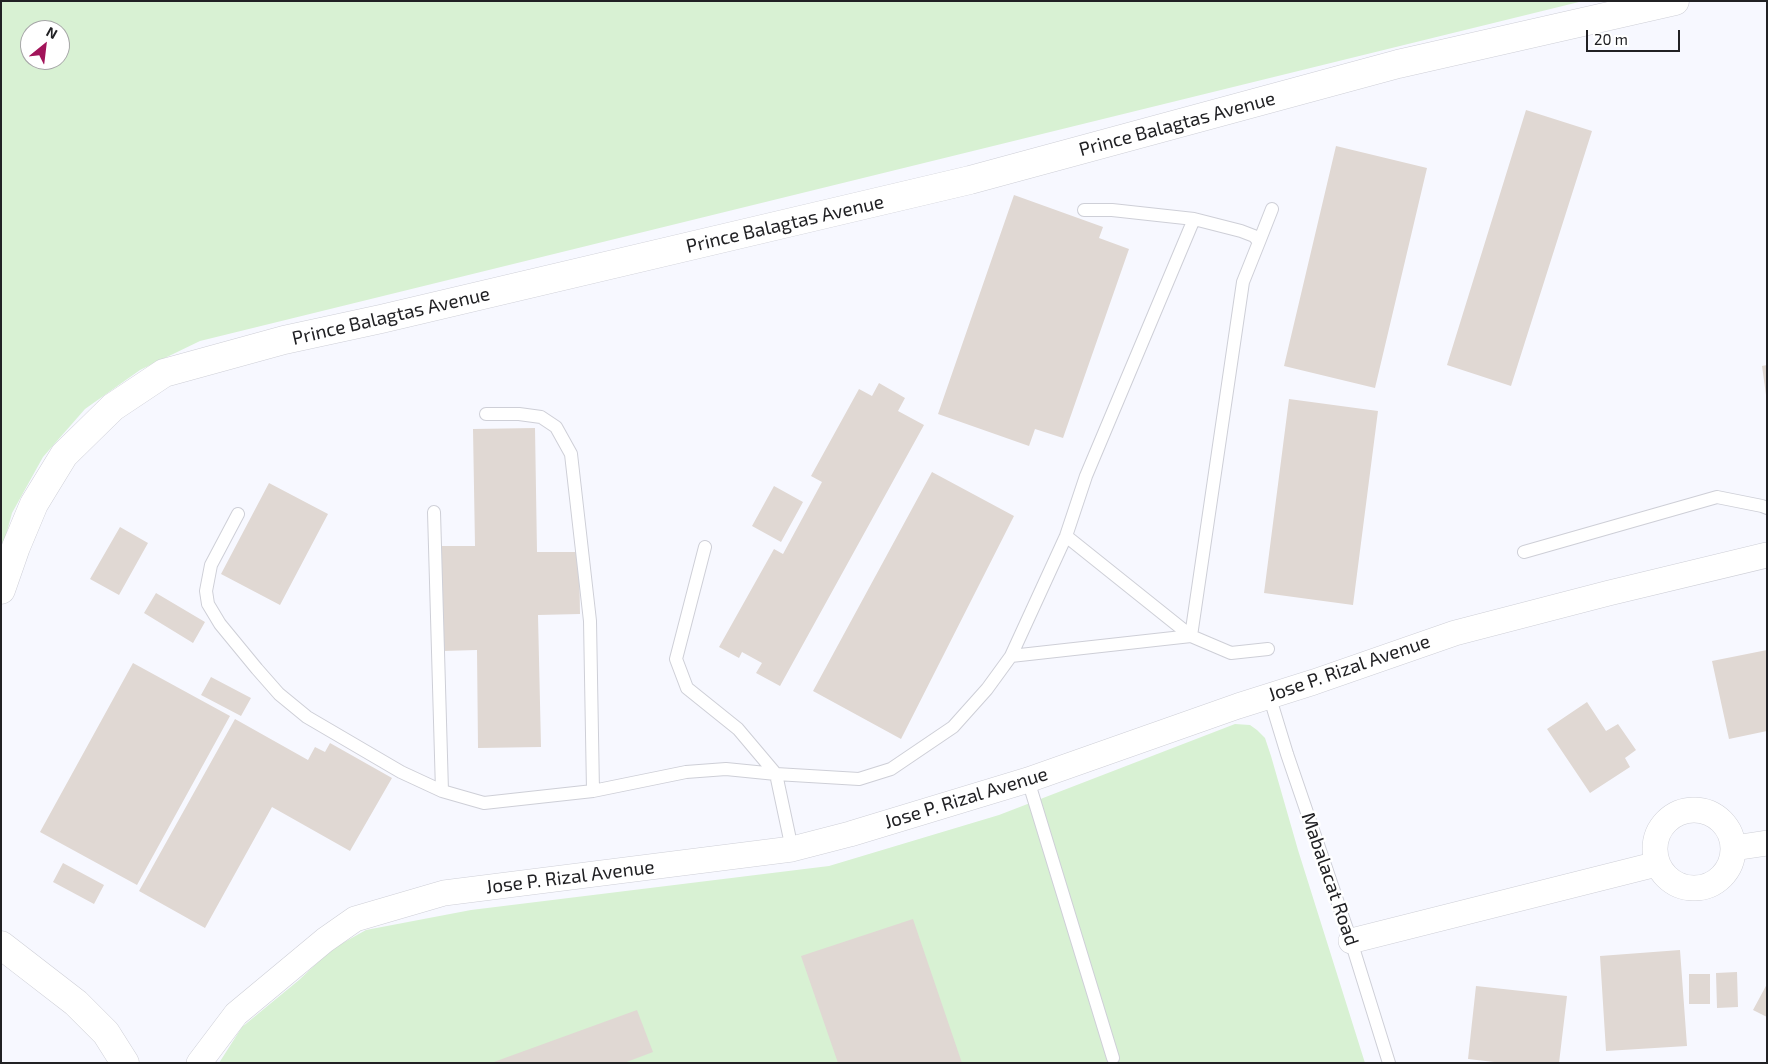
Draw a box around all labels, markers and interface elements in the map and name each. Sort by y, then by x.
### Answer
north arrow [20,20,70,70]
scale bar [1588,20,1682,52]
text: N [43,22,61,42]
text: 20 m [1594,30,1628,48]
street label: Prince Balagtas Avenue [1076,87,1278,161]
street label: Prince Balagtas Avenue [684,190,886,258]
street label: Prince Balagtas Avenue [290,282,492,350]
street label: Jose P. Rizal Avenue [1265,630,1433,706]
street label: Jose P. Rizal Avenue [881,762,1051,834]
street label: Mabalacat Road [1297,809,1363,949]
street label: Jose P. Rizal Avenue [484,855,656,899]

